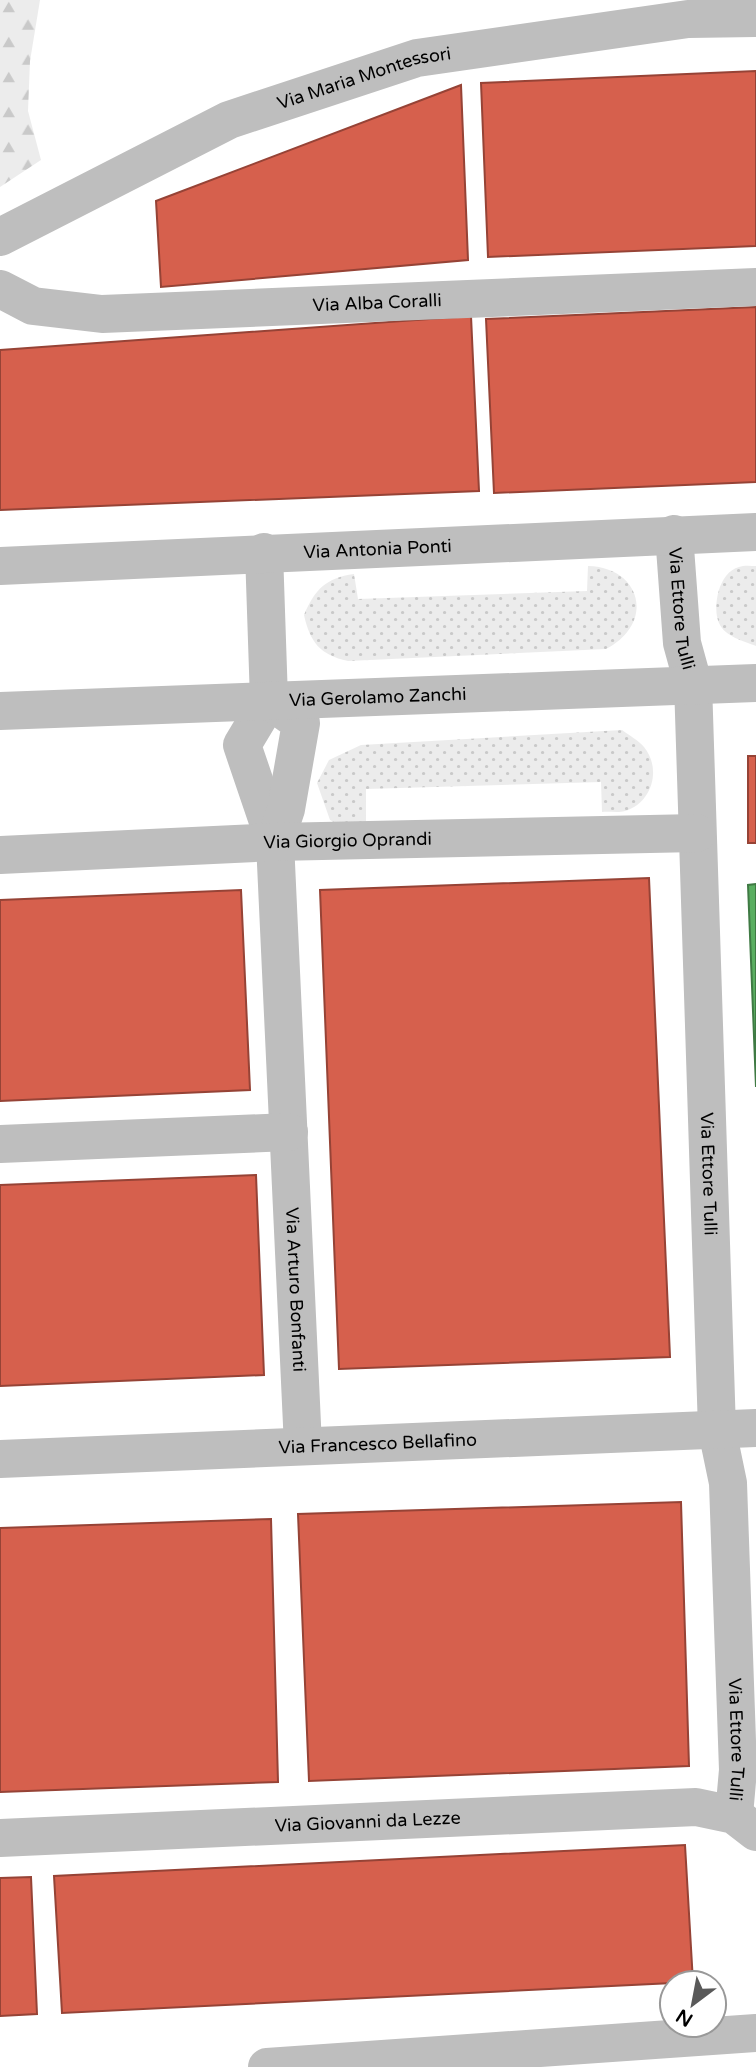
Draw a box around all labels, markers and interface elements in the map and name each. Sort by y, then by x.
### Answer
street label: Via Maria Montessori [274,42,452,114]
street label: Via Alba Coralli [312,289,442,316]
street label: Via Antonia Ponti [303,535,452,563]
street label: Via Ettore Tulli [664,547,700,672]
street label: Via Gerolamo Zanchi [289,683,467,711]
street label: Via Giorgio Oprandi [263,828,432,854]
street label: Via Ettore Tulli [696,1112,722,1236]
street label: Via Arturo Bonfanti [281,1207,311,1372]
street label: Via Francesco Bellafino [278,1428,477,1459]
street label: Via Ettore Tulli [724,1678,749,1802]
street label: Via Giovanni da Lezze [274,1806,461,1837]
north arrow [658,1969,728,2039]
text: N [672,2004,697,2031]

